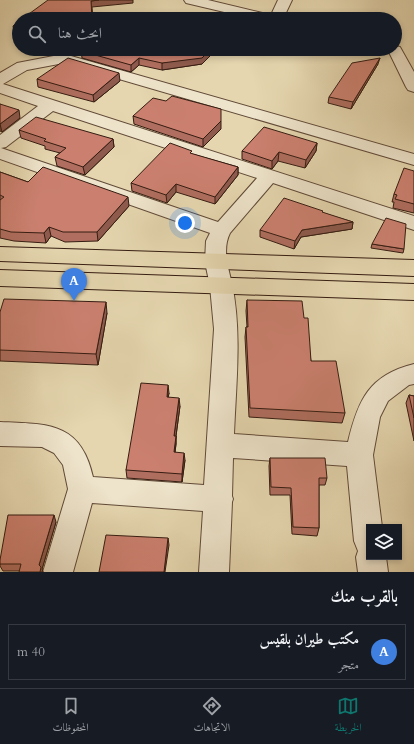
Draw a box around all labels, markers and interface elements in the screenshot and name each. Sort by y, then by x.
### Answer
search box [12,12,402,56]
icon: search [26,23,48,45]
text: ابحث هنا [58,23,102,43]
your location [175,213,195,233]
pin: A [61,268,87,301]
map controls [366,524,402,560]
button: layers [366,524,402,560]
text: بالقرب منك [331,585,398,608]
text: مكتب طيران بلقيس [259,629,359,649]
text: 40 m [17,643,45,661]
text: A [379,643,389,661]
text: متجر [338,656,359,674]
tab: المحفوظات [52,695,89,738]
tab: الاتجاهات [193,695,230,738]
tab: الخريطة [335,695,362,738]

